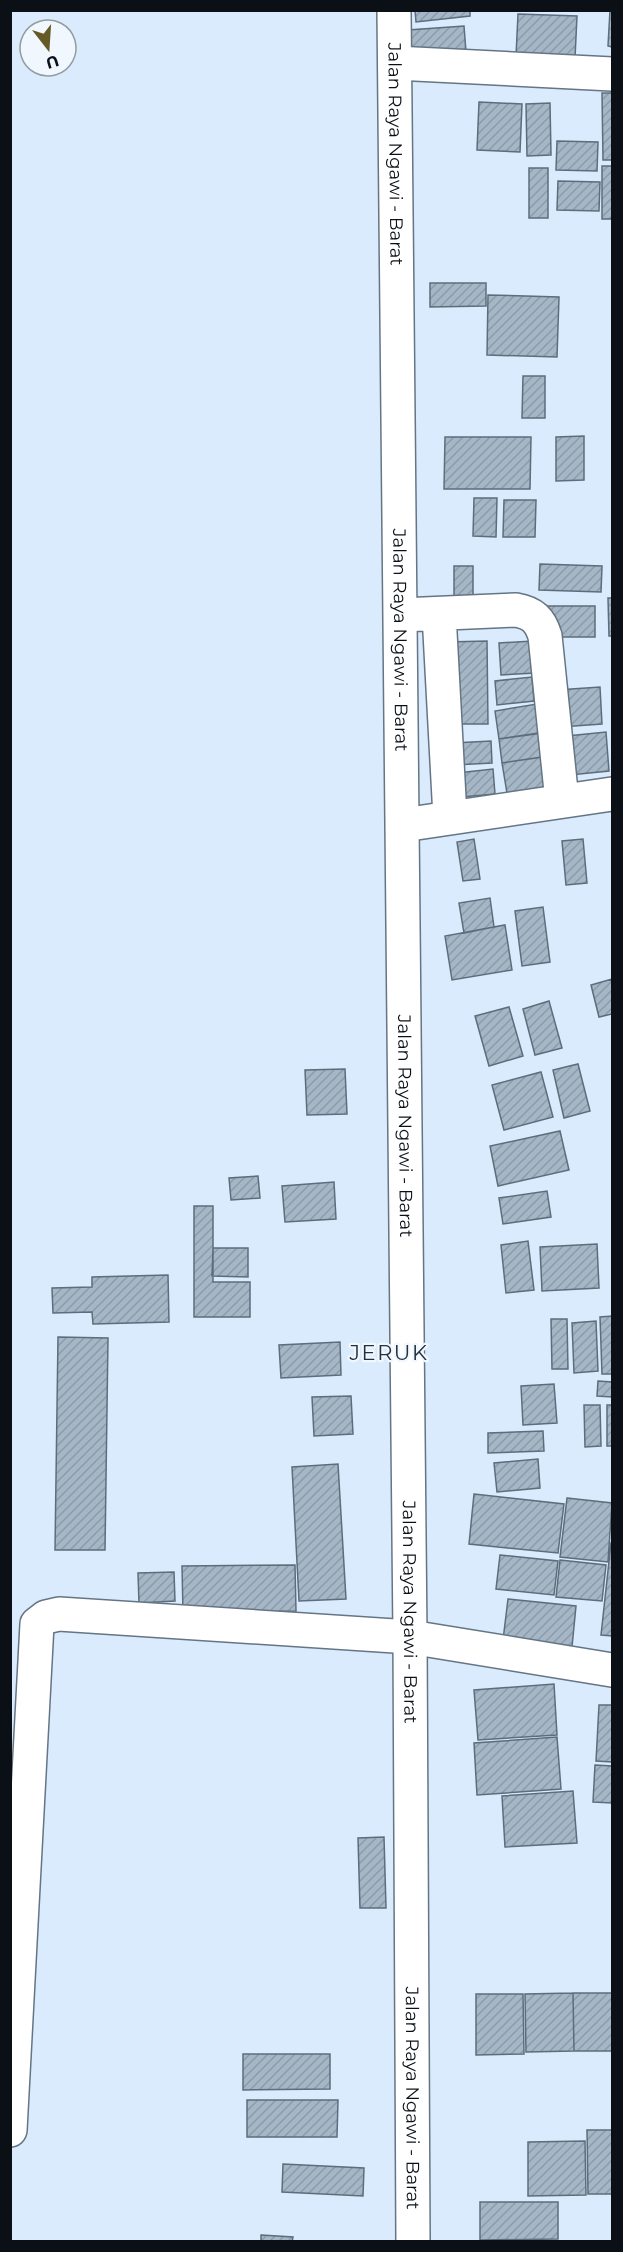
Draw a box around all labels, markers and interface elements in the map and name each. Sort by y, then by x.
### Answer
north arrow [18,18,78,78]
street label: Jalan Raya Ngawi - Barat [383,41,408,266]
text: U [43,51,61,73]
street label: Jalan Raya Ngawi - Barat [388,527,412,752]
street label: Jalan Raya Ngawi - Barat [393,1013,417,1238]
district label: JERUK [349,1340,428,1365]
street label: Jalan Raya Ngawi - Barat [398,1499,421,1724]
street label: Jalan Raya Ngawi - Barat [401,1985,424,2210]

